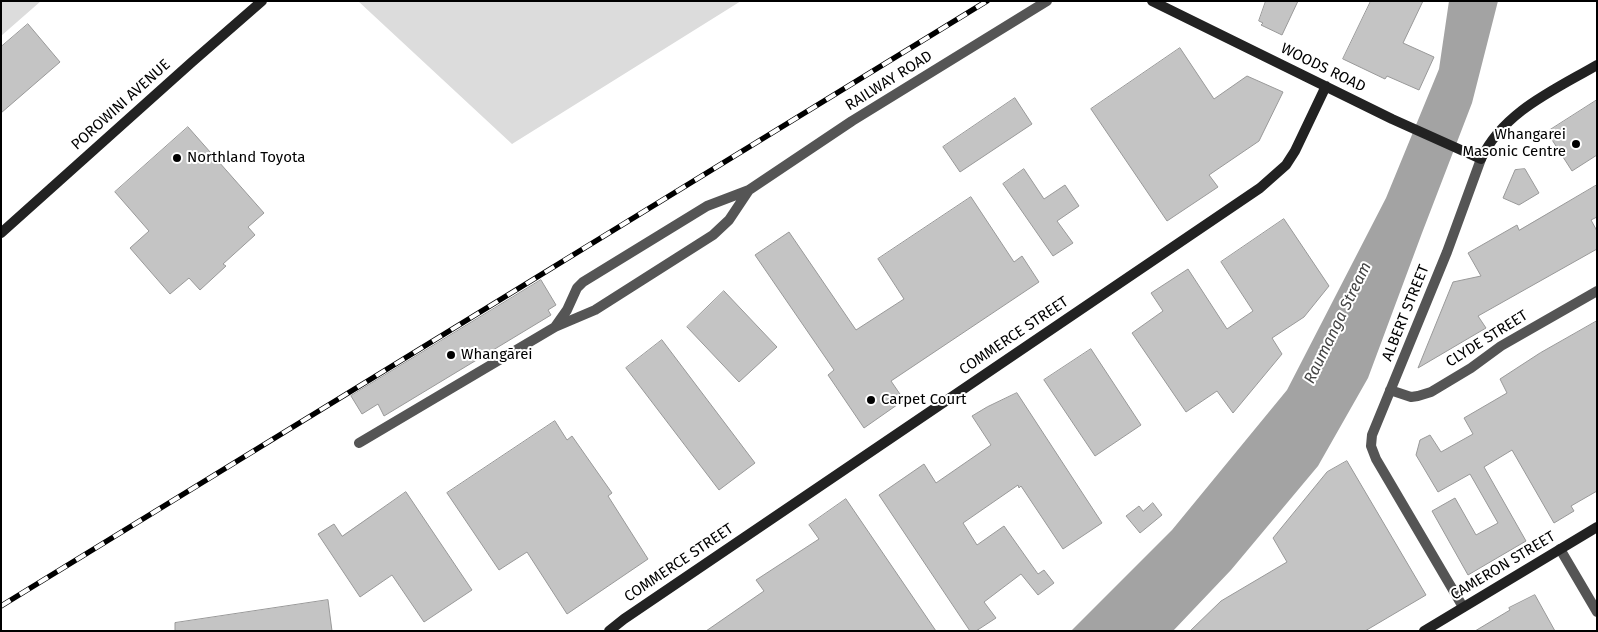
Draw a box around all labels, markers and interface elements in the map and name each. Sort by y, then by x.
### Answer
street label: WOODS ROAD [1278,40,1368,96]
street label: RAILWAY ROAD [842,47,936,115]
street label: POROWINI AVENUE [68,56,174,154]
place label: Whangarei Masonic Centre [1462,126,1566,161]
marker: Whangarei Masonic Centre [1570,138,1582,150]
place label: Northland Toyota [187,149,305,167]
marker: Northland Toyota [171,152,183,164]
water label: Raumanga Stream [1300,259,1376,387]
street label: ALBERT STREET [1379,262,1433,364]
street label: COMMERCE STREET [956,293,1072,379]
street label: CLYDE STREET [1443,307,1531,371]
place label: Whangārei [461,346,533,364]
marker: Whangārei [445,349,457,361]
place label: Carpet Court [881,391,966,409]
marker: Carpet Court [865,394,877,406]
street label: COMMERCE STREET [621,520,737,606]
street label: CAMERON STREET [1447,528,1559,604]

